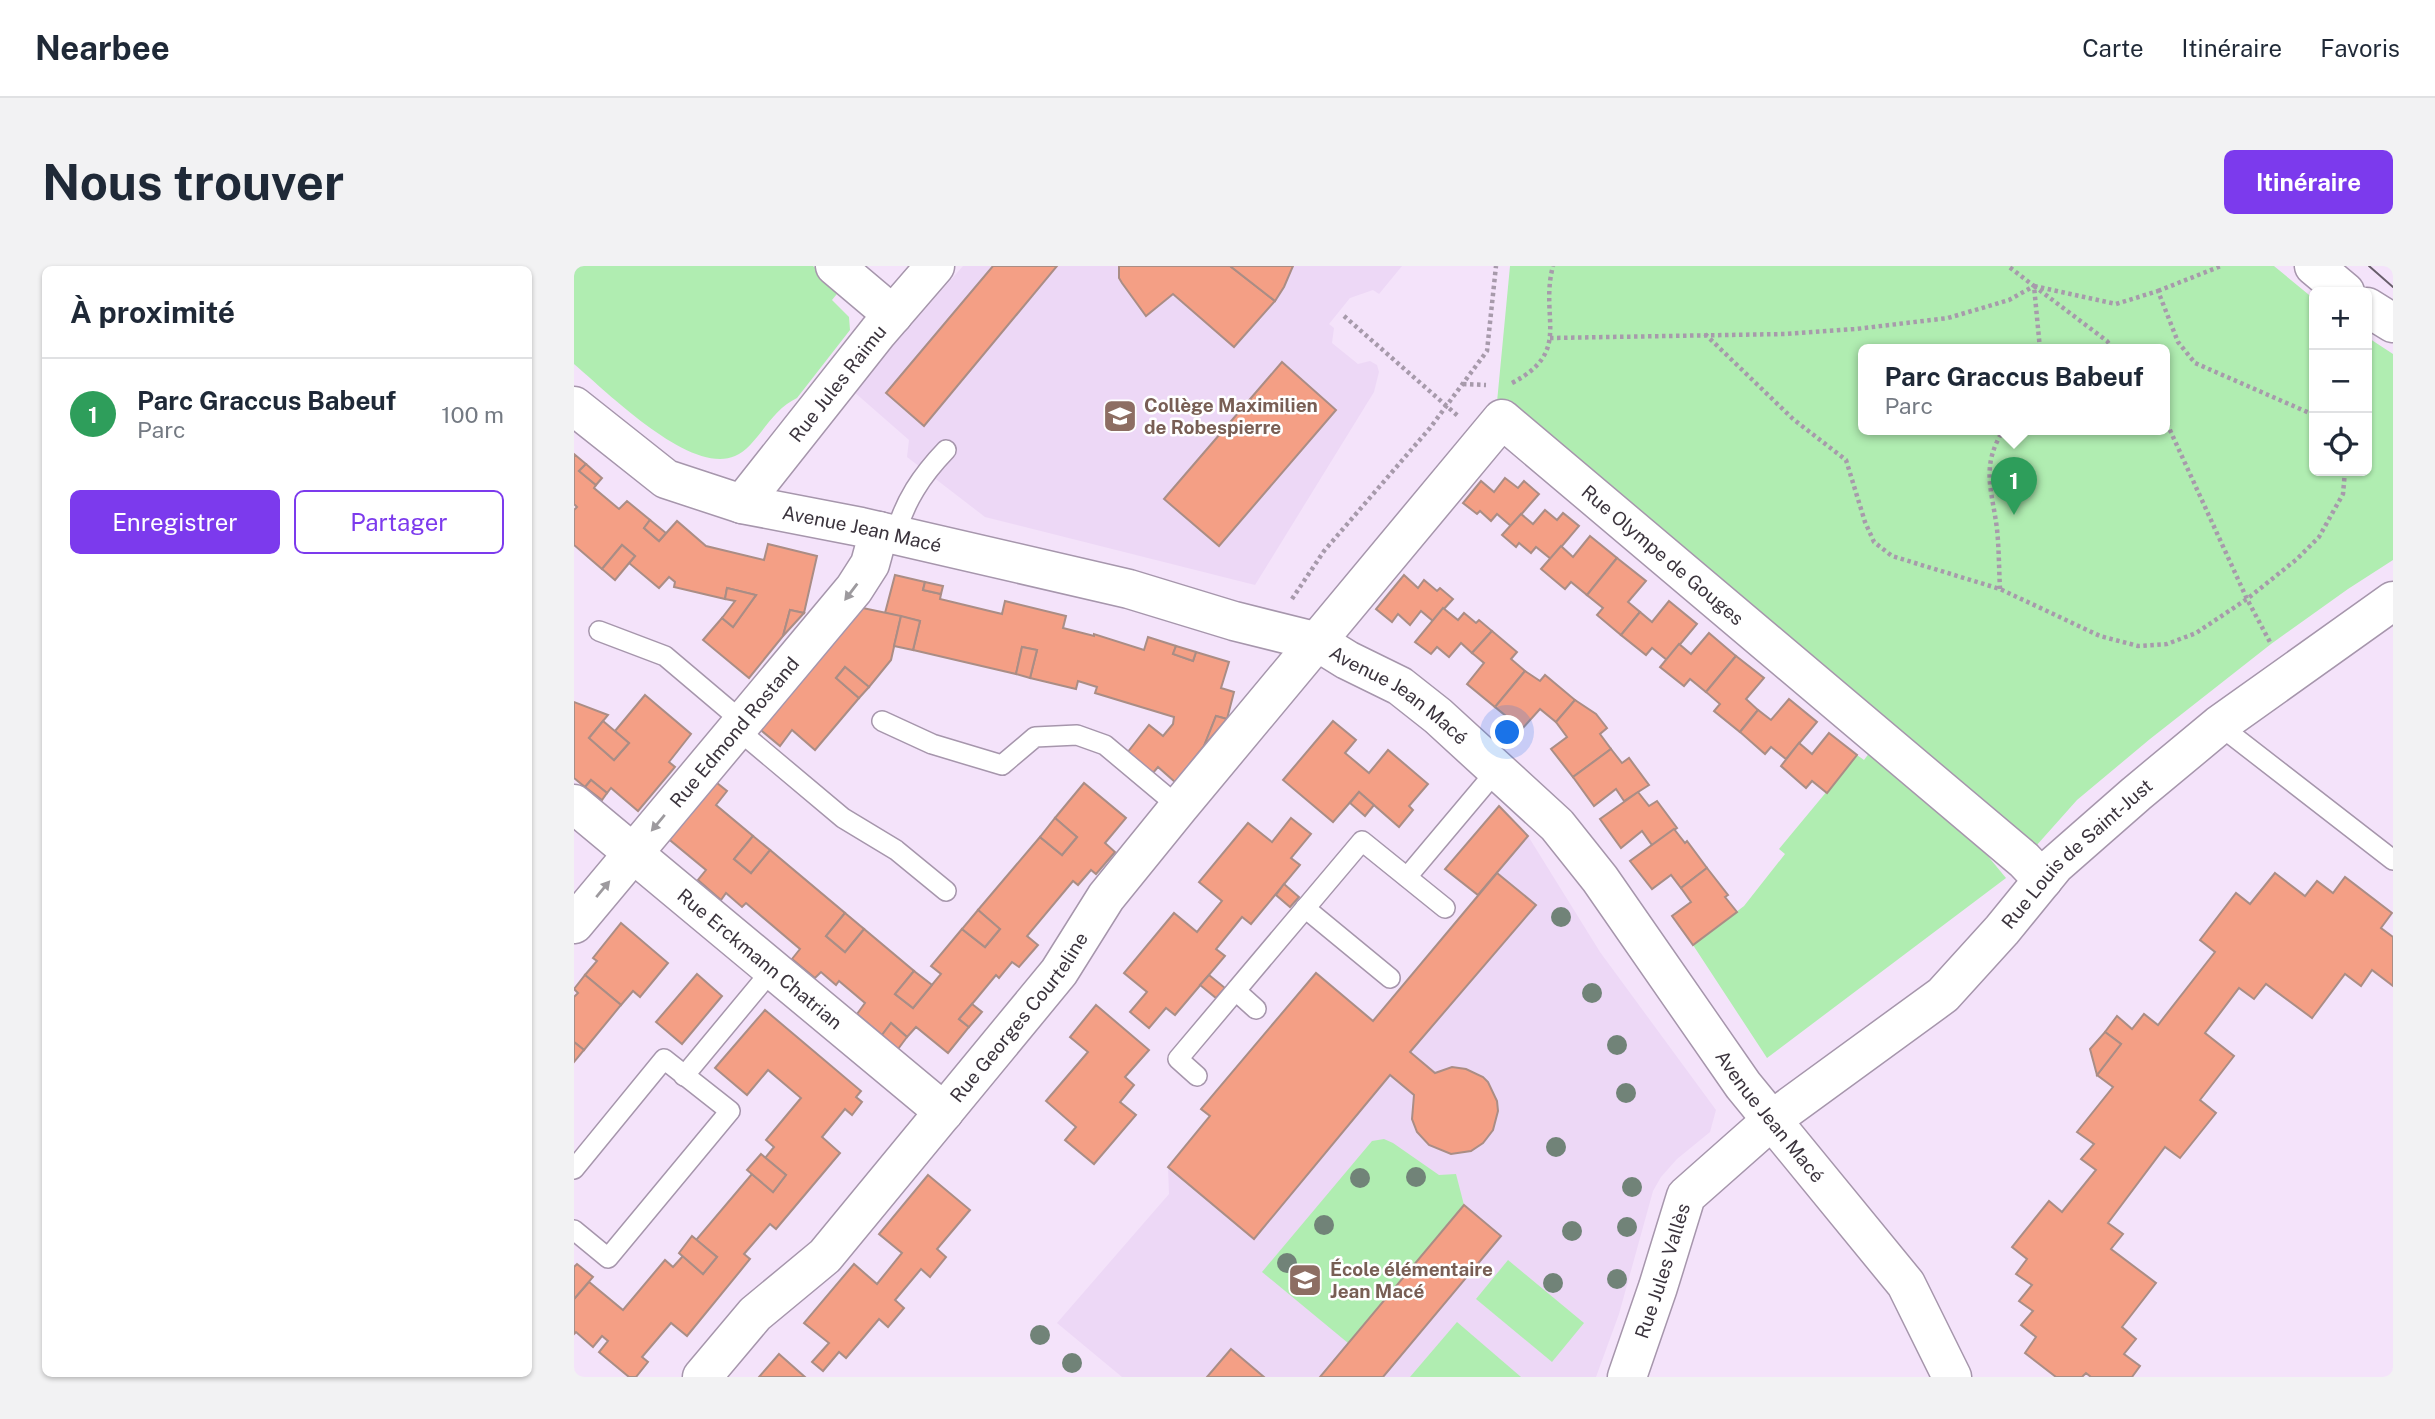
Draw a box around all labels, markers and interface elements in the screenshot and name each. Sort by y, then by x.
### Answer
text: Nearbee [35,29,170,67]
text: Carte [2082,34,2144,62]
text: Itinéraire [2182,34,2282,62]
text: Favoris [2320,34,2400,62]
button: Itinéraire [2224,150,2393,214]
text: Nous trouver [42,153,344,211]
map controls [2309,287,2372,476]
button: + [2309,287,2372,350]
text: À proximité [70,294,235,330]
street label: Rue Jules Raimu [784,320,890,446]
popup [1858,344,2170,435]
button: − [2309,350,2372,413]
text: Parc Graccus Babeuf [1884,361,2144,392]
text: Parc Graccus Babeuf [137,385,396,416]
text: Parc [1884,392,1933,419]
place label: Collège Maximilien de Robespierre [1144,394,1318,438]
school or university icon: Collège Maximilien de Robespierre [1101,397,1139,435]
text: 1 [88,401,98,428]
text: 100 m [441,401,504,428]
button: locate [2309,413,2372,476]
text: Parc [137,416,185,443]
pin: 1 [1991,457,2037,515]
street label: Rue Olympe de Gouges [1577,480,1748,630]
button: Enregistrer [70,490,280,554]
button: Partager [294,490,504,554]
street label: Avenue Jean Macé [781,501,944,556]
one-way arrow [844,583,858,601]
street label: Avenue Jean Macé [1326,641,1472,749]
street label: Rue Edmond Rostand [665,653,803,812]
your location [1490,715,1524,749]
street label: Rue Louis de Saint-Just [1997,774,2157,933]
one-way arrow [651,815,666,832]
one-way arrow [596,880,611,898]
street label: Rue Erckmann Chatrian [673,884,847,1034]
street label: Rue Georges Courteline [945,928,1092,1107]
street label: Avenue Jean Macé [1711,1046,1829,1187]
street label: Rue Jules Vallès [1630,1200,1694,1341]
place label: École élémentaire Jean Macé [1330,1258,1493,1302]
school or university icon: École élémentaire Jean Macé [1286,1261,1324,1299]

